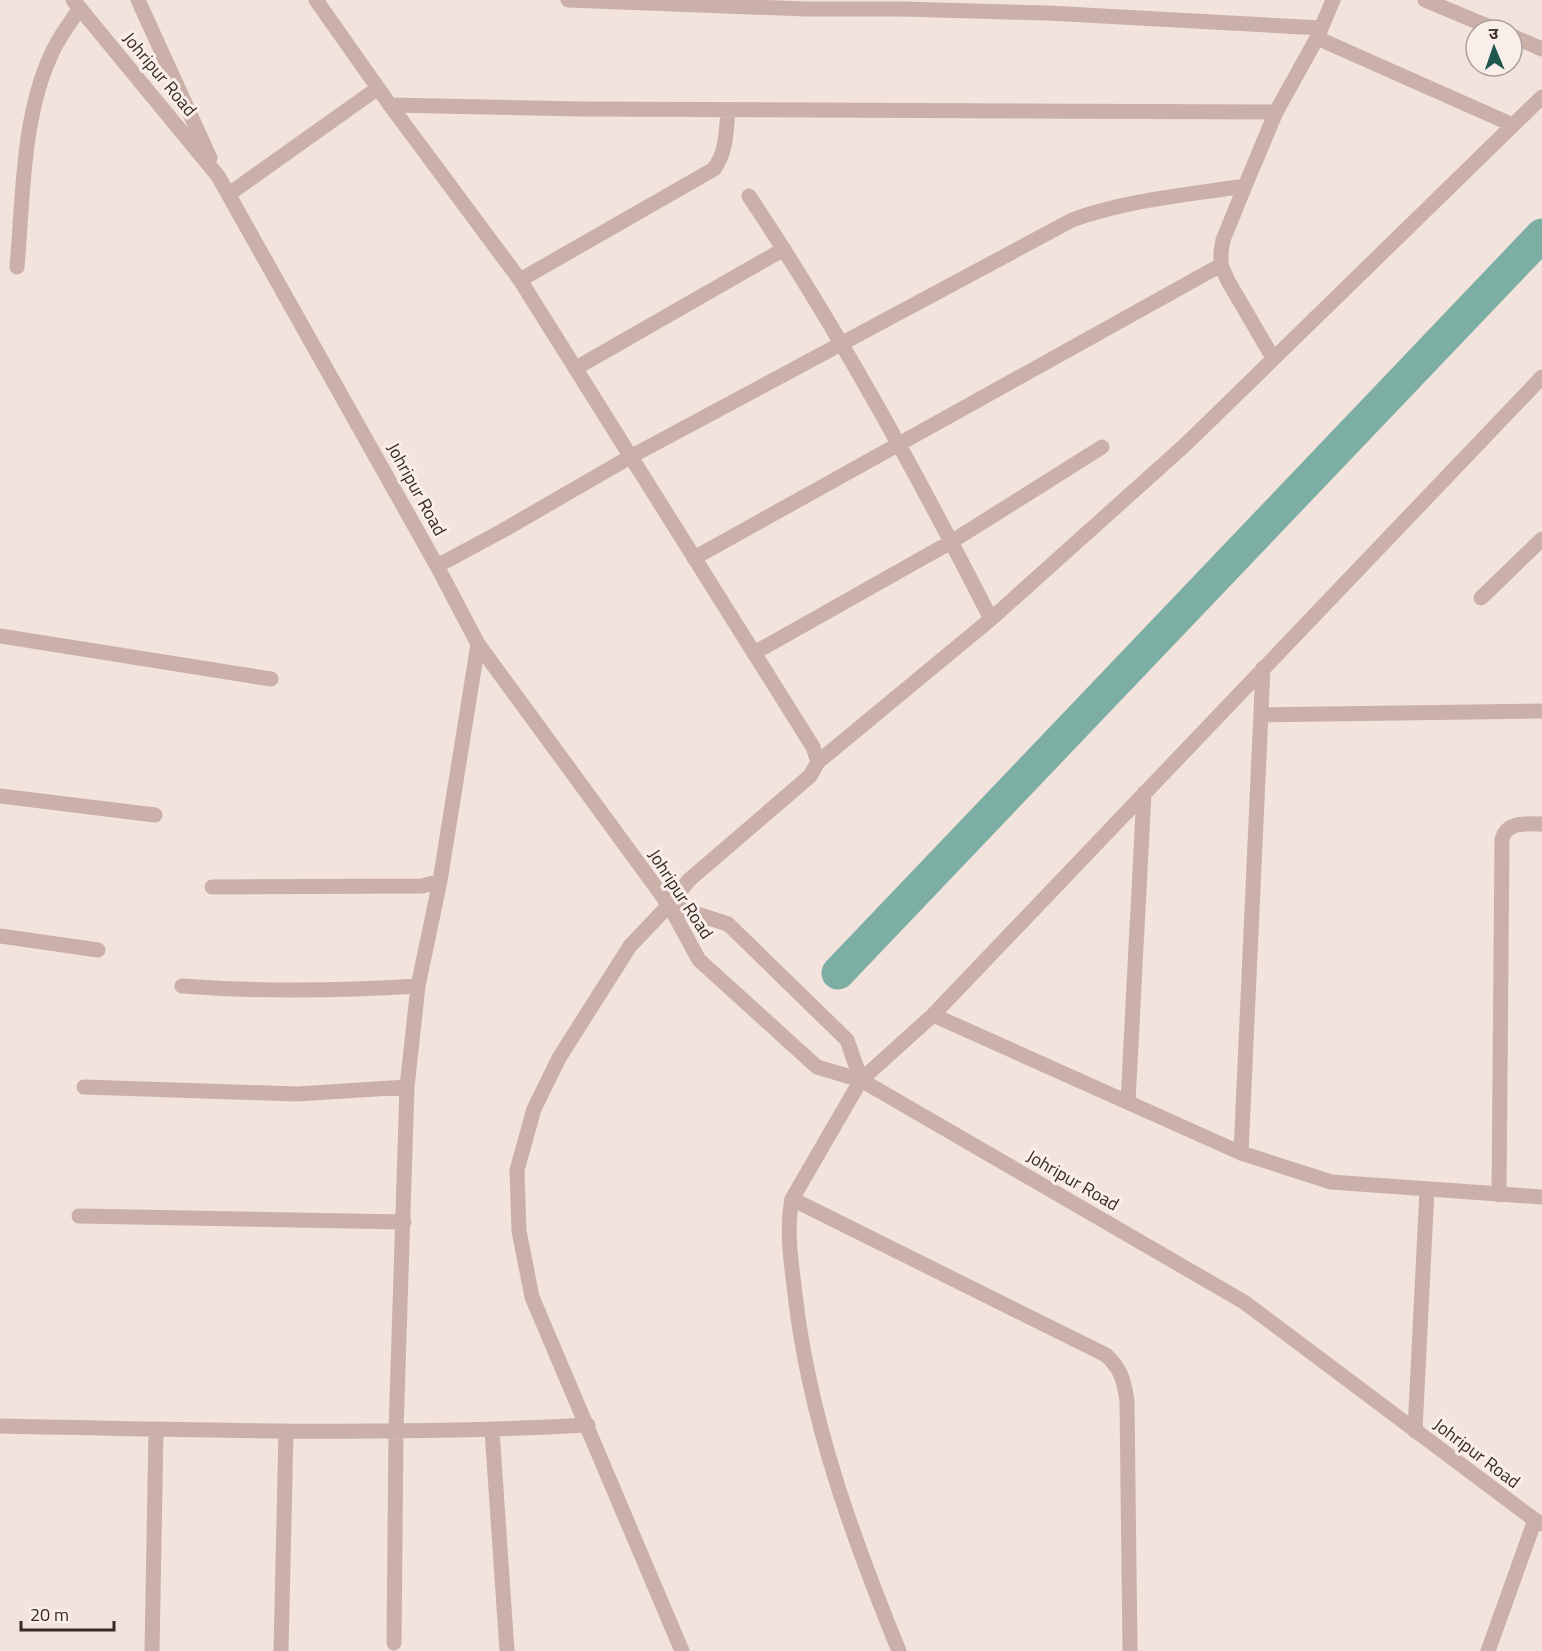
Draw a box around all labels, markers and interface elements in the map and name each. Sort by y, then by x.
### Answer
north arrow [1464,18,1524,78]
text: उ [1488,21,1499,45]
street label: Johripur Road [117,26,203,122]
street label: Johripur Road [380,438,454,540]
street label: Johripur Road [642,844,720,944]
street label: Johripur Road [1022,1143,1124,1217]
street label: Johripur Road [1428,1411,1526,1495]
scale bar [21,1594,114,1632]
text: 20 m [30,1601,69,1628]

